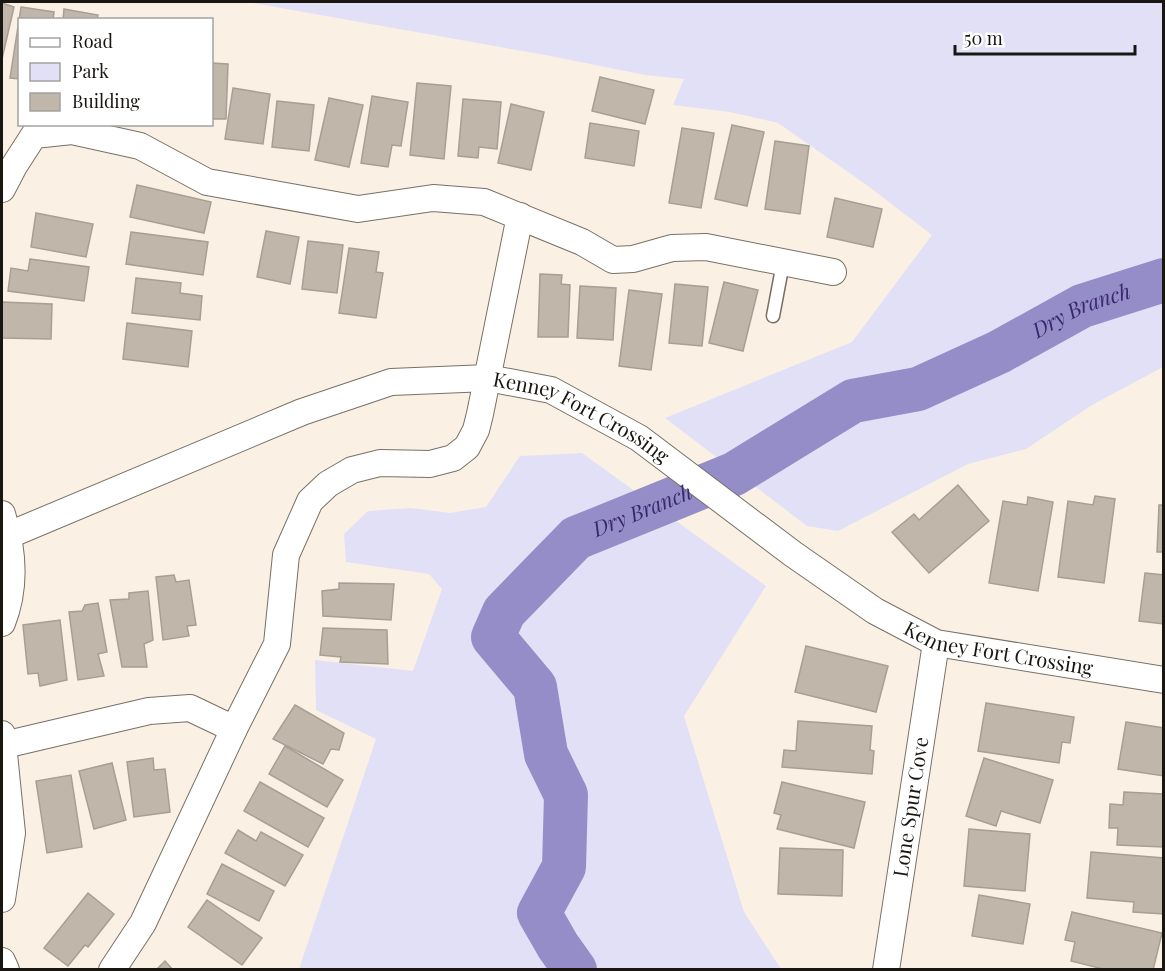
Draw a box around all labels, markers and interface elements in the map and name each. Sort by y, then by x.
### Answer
legend [18,18,213,126]
scale bar [955,18,1135,56]
text: 50 m [964,26,1003,50]
text: Road [72,29,113,53]
text: Park [72,59,109,83]
text: Building [72,89,140,113]
water label: Dry Branch [1025,276,1133,344]
street label: Kenney Fort Crossing [491,364,676,469]
water label: Dry Branch [587,477,696,542]
street label: Kenney Fort Crossing [900,614,1096,680]
street label: Lone Spur Cove [885,735,934,879]

